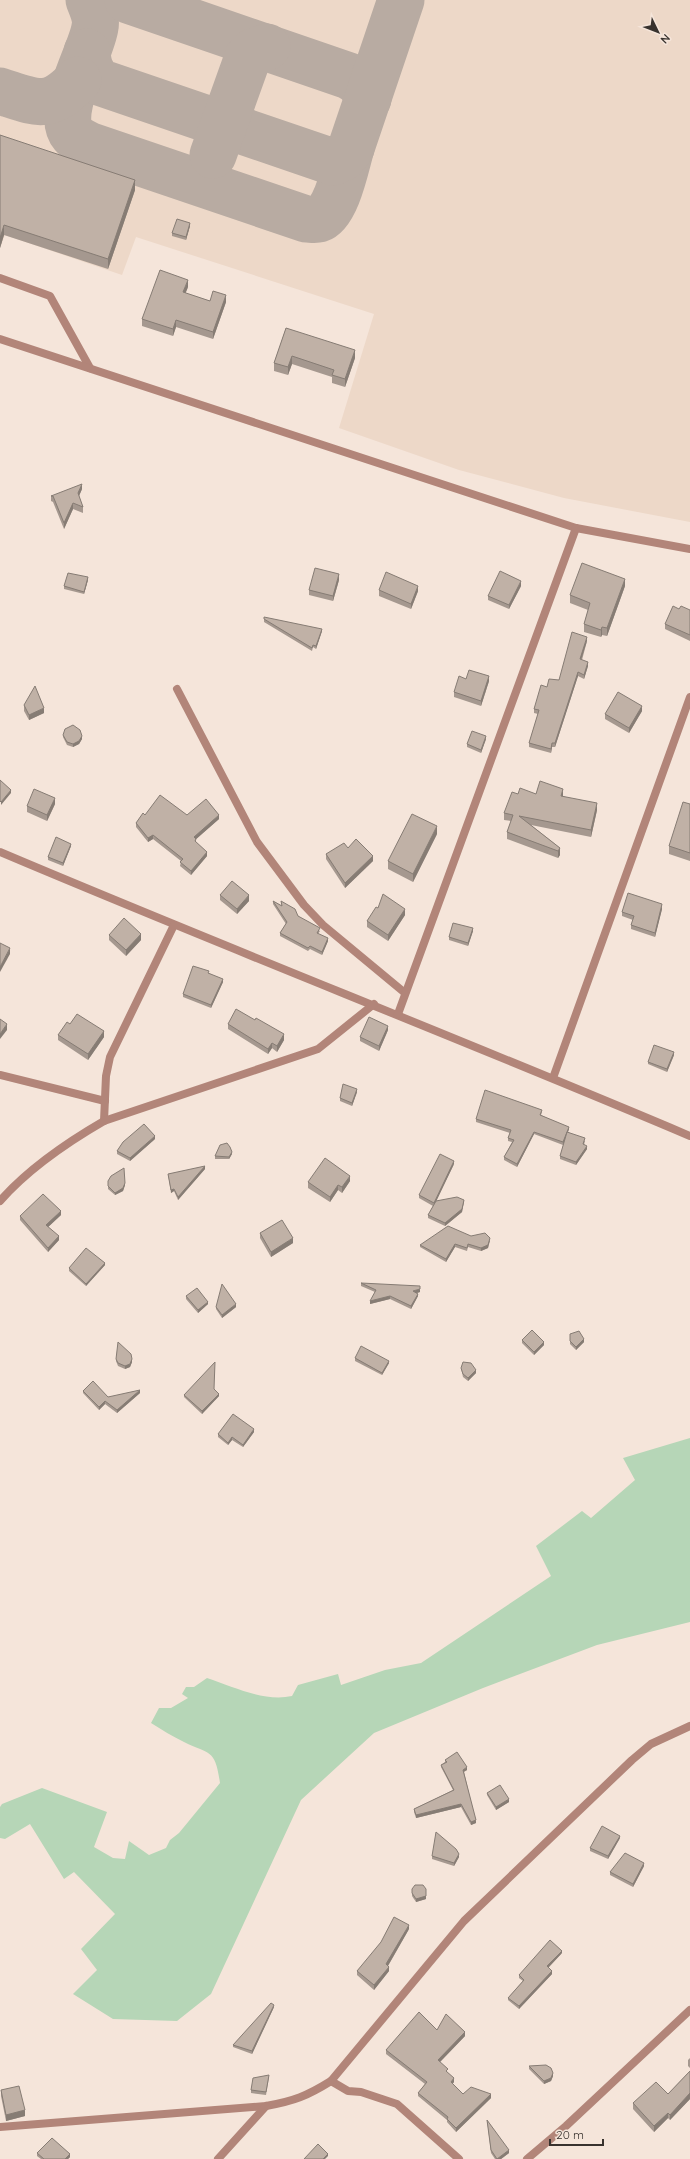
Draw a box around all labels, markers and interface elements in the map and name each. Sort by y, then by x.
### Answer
north arrow [638,12,678,52]
text: N [657,31,673,47]
scale bar [550,2121,603,2147]
text: 20 m [556,2127,584,2142]

